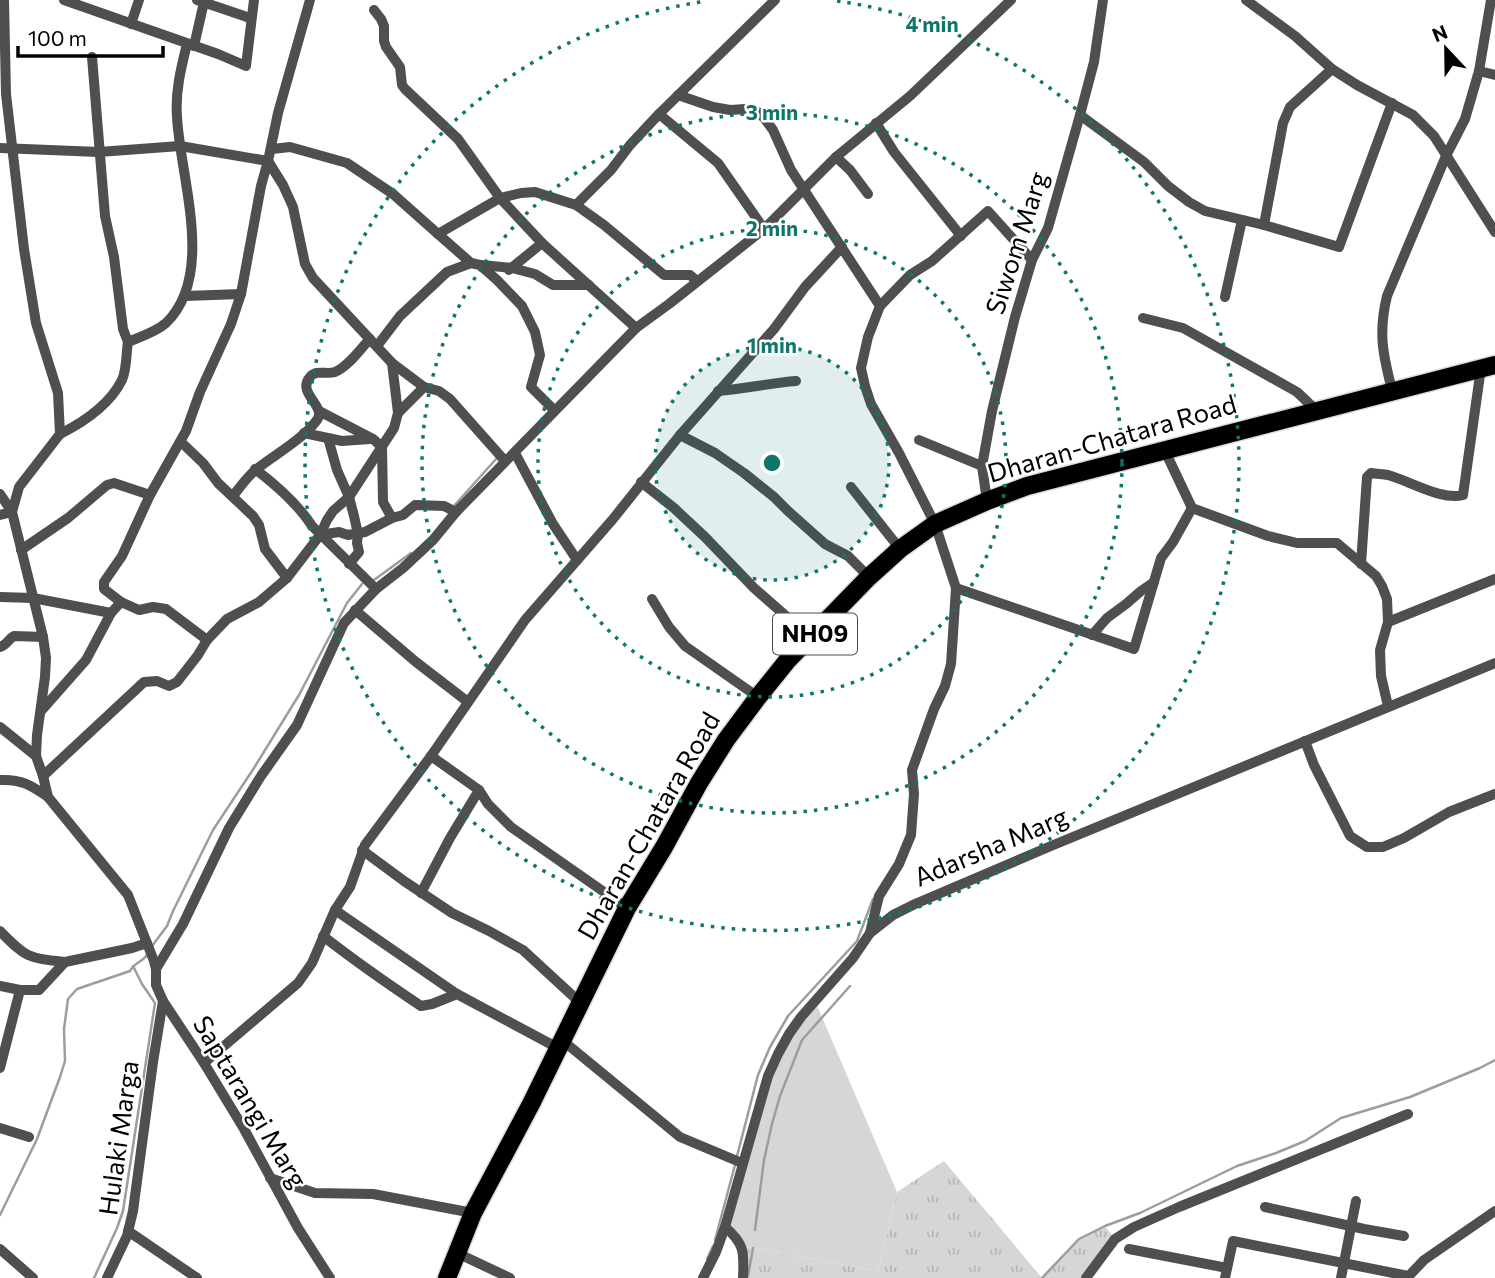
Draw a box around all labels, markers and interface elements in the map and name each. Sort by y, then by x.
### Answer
text: 4 min [905,11,959,36]
scale bar [18,14,163,58]
north arrow [1411,14,1481,84]
text: N [1429,19,1450,46]
text: 100 m [28,25,87,50]
text: 3 min [746,99,798,124]
street label: Siwom Marg [978,167,1053,318]
text: 2 min [746,215,798,240]
text: 1 min [747,332,797,357]
street label: Dharan-Chatara Road [984,387,1240,488]
centre of rings [760,451,784,475]
road number: NH09 [773,614,857,654]
street label: Dharan-Chatara Road [570,706,725,944]
street label: Adarsha Marg [909,799,1072,892]
street label: Saptarangi Marg [188,1010,315,1193]
street label: Hulaki Marga [91,1058,144,1217]

